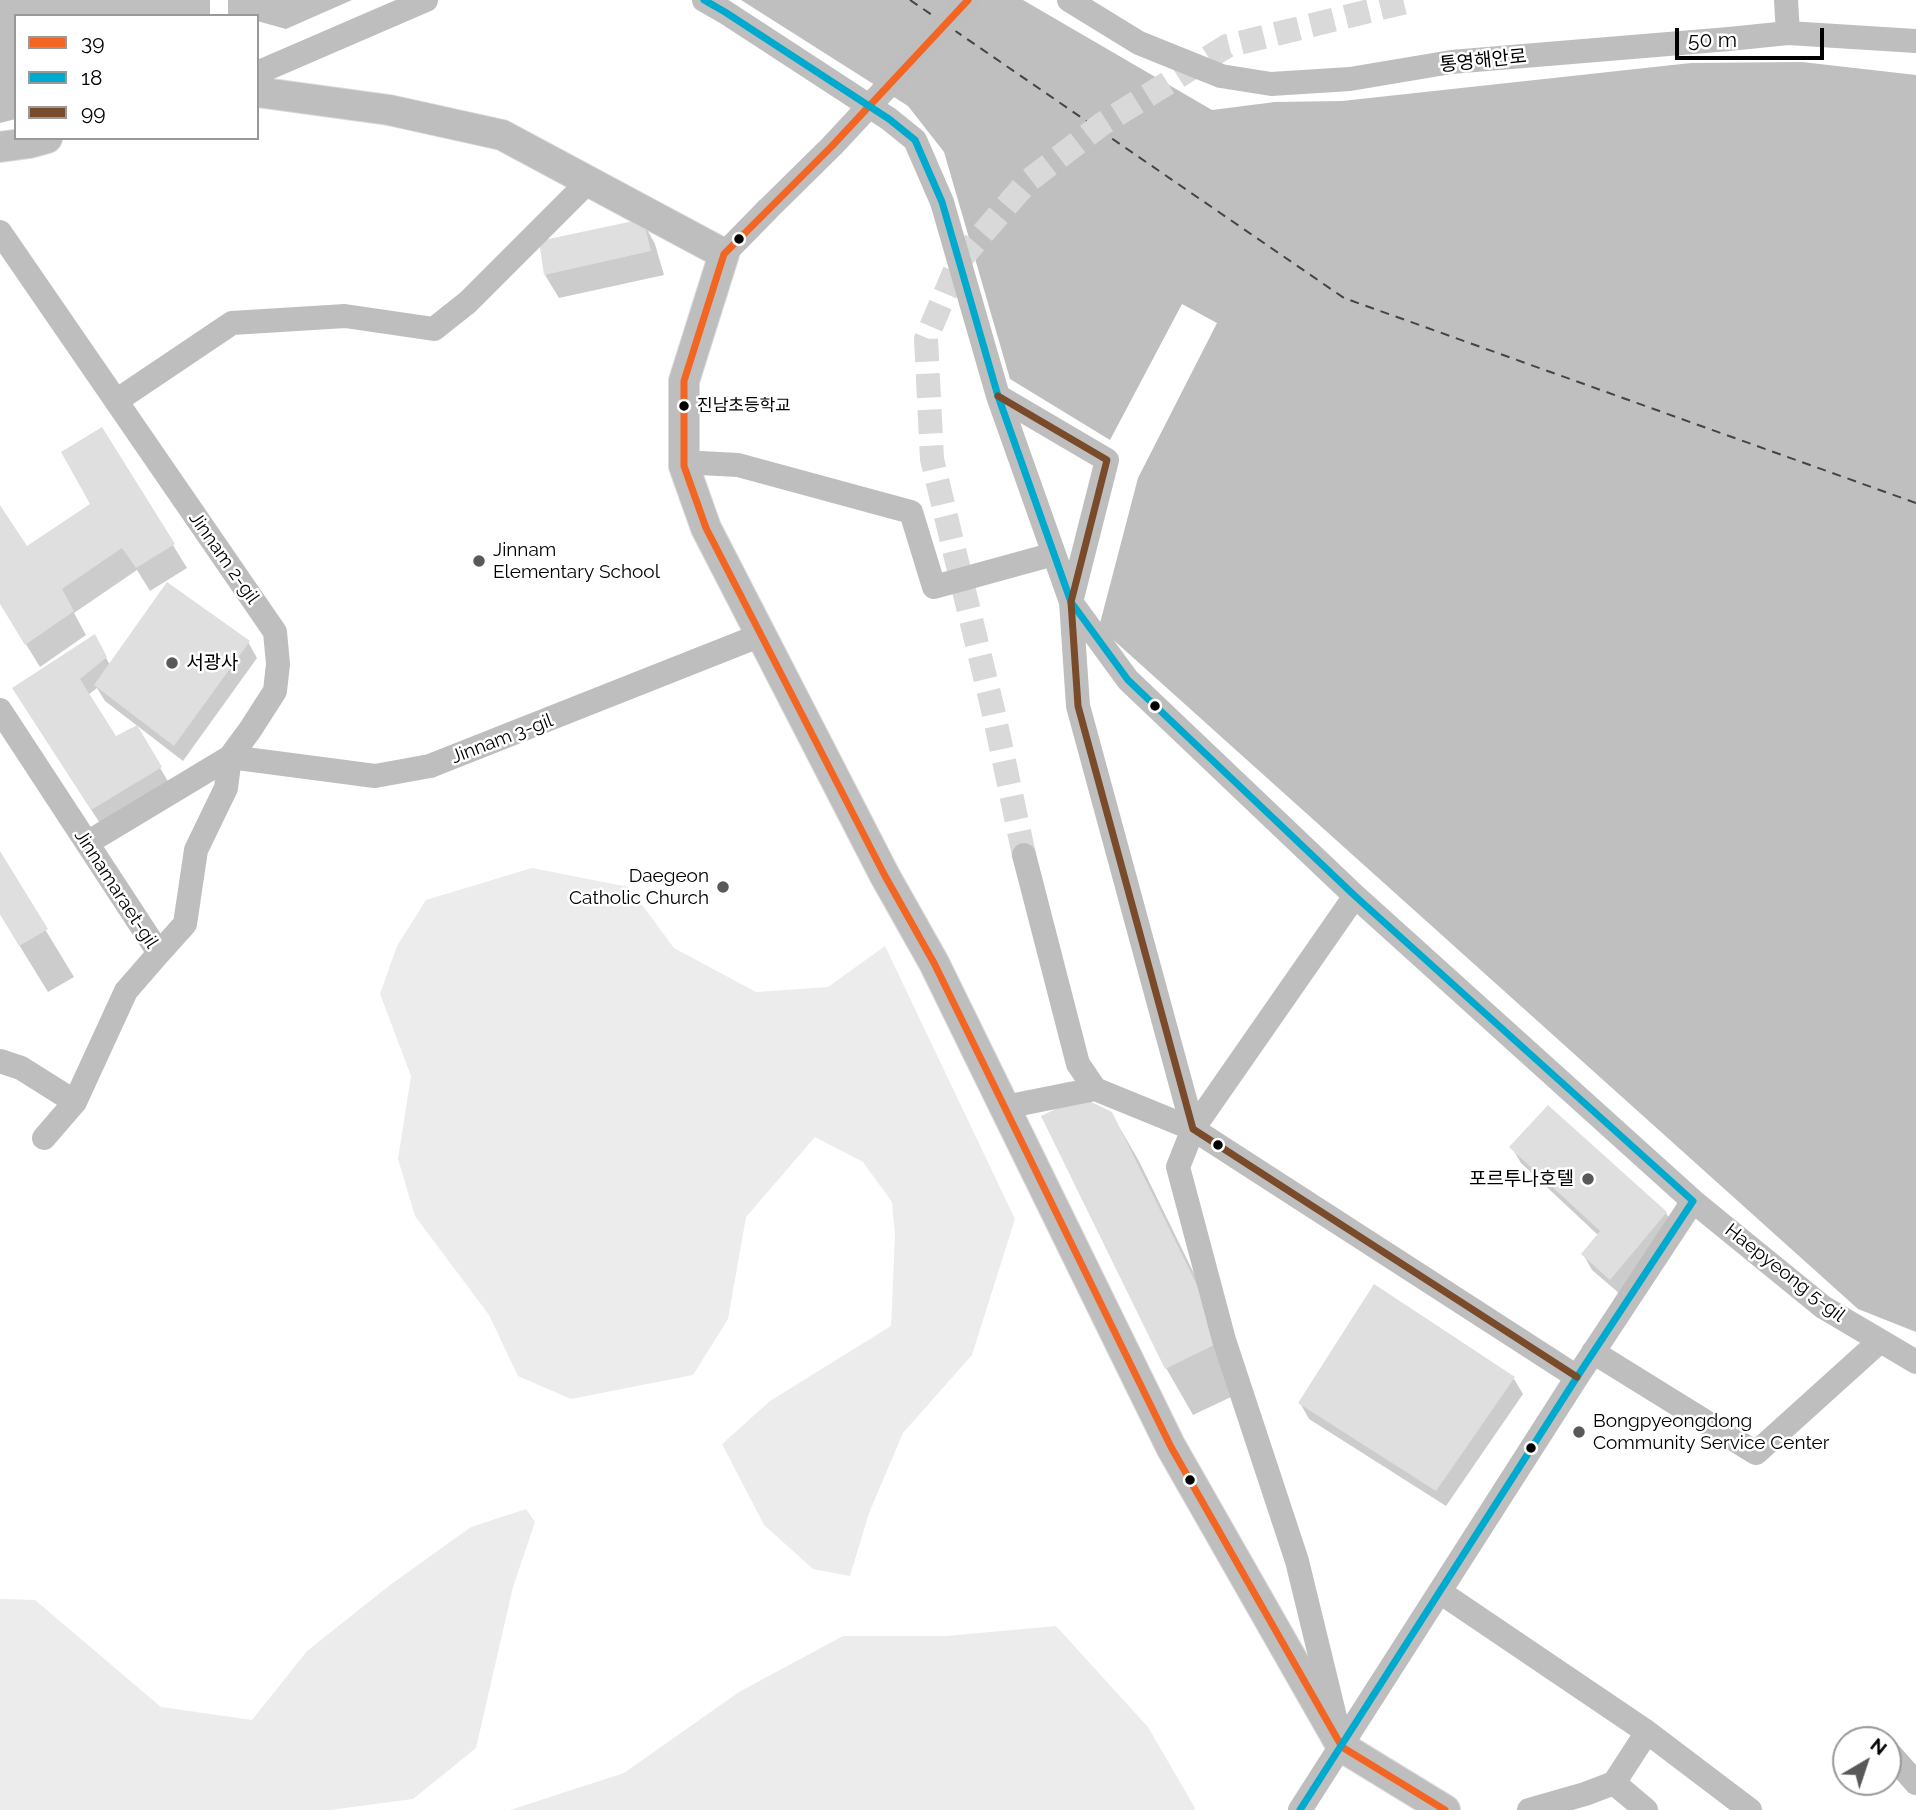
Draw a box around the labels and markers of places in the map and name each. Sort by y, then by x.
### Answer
unlabelled marker [732,232,746,246]
place label: 진남초등학교 [697,396,791,416]
marker: 진남초등학교 [677,399,691,413]
place label: Jinnam Elementary School [493,539,660,583]
marker: Jinnam Elementary School [471,553,487,569]
place label: 서광사 [186,652,238,674]
marker: 서광사 [164,655,180,671]
unlabelled marker [1148,699,1162,713]
place label: Daegeon Catholic Church [569,865,709,909]
marker: Daegeon Catholic Church [715,879,731,895]
unlabelled marker [1211,1138,1225,1152]
place label: 포르투나호텔 [1469,1168,1574,1190]
marker: 포르투나호텔 [1580,1171,1596,1187]
place label: Bongpyeongdong Community Service Center [1593,1410,1829,1454]
marker: Bongpyeongdong Community Service Center [1571,1424,1587,1440]
unlabelled marker [1524,1441,1538,1455]
unlabelled marker [1183,1473,1197,1487]

